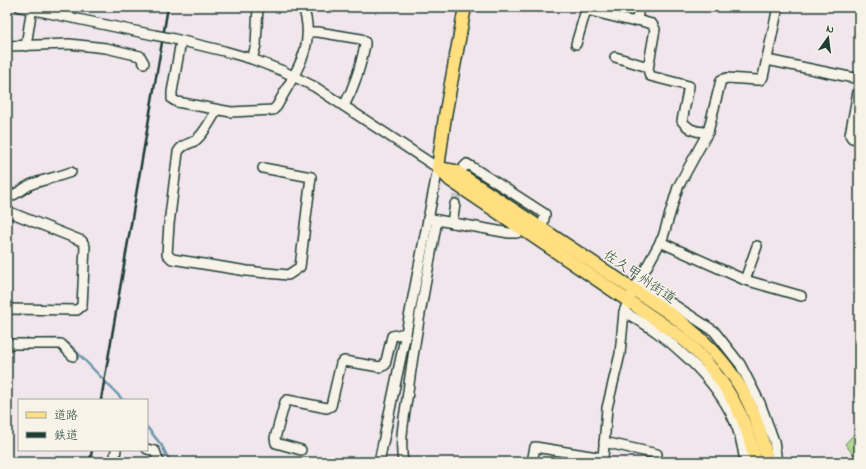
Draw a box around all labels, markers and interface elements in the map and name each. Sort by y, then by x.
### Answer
north arrow [808,18,848,58]
text: N [825,21,836,38]
street label: 佐久甲州街道 [598,245,680,309]
legend [18,399,148,451]
text: 道路 [54,407,78,425]
text: 鉄道 [54,427,78,445]

